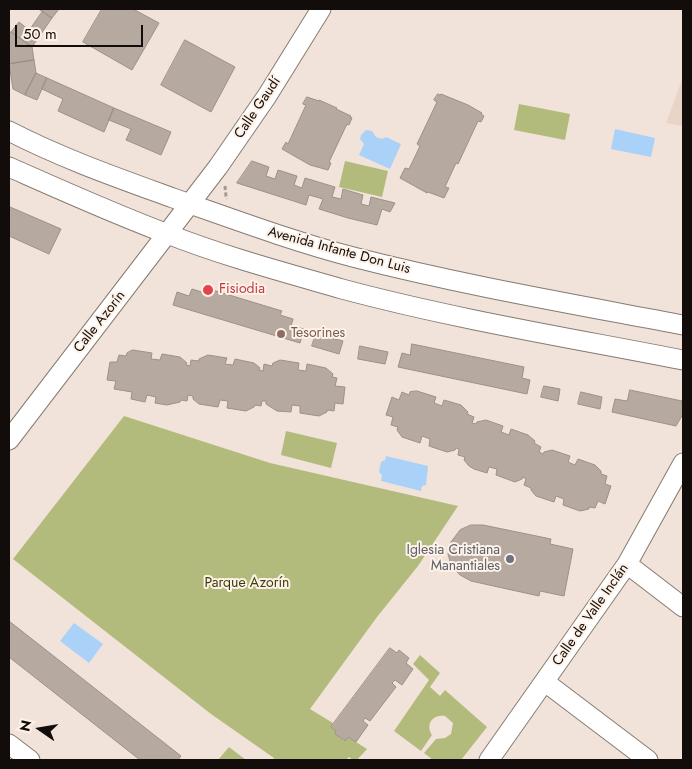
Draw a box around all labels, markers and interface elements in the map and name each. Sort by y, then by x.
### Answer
scale bar [18,15,145,47]
text: 50 m [23,23,57,45]
street label: Calle Gaudí [231,74,285,142]
street label: Avenida Infante Don Luis [266,224,412,278]
place label: Fisiodia [219,282,265,298]
marker: Fisiodia [201,283,215,297]
street label: Calle Azorín [71,288,129,356]
place label: Tesorines [291,326,345,342]
marker: Tesorines [275,328,287,340]
place label: Iglesia Cristiana Manantiales [406,543,500,576]
marker: Iglesia Cristiana Manantiales [504,553,516,565]
street label: Calle de Valle Inclán [549,561,633,669]
park label: Parque Azorín [205,576,289,592]
north arrow [15,704,65,754]
text: N [14,718,36,733]

